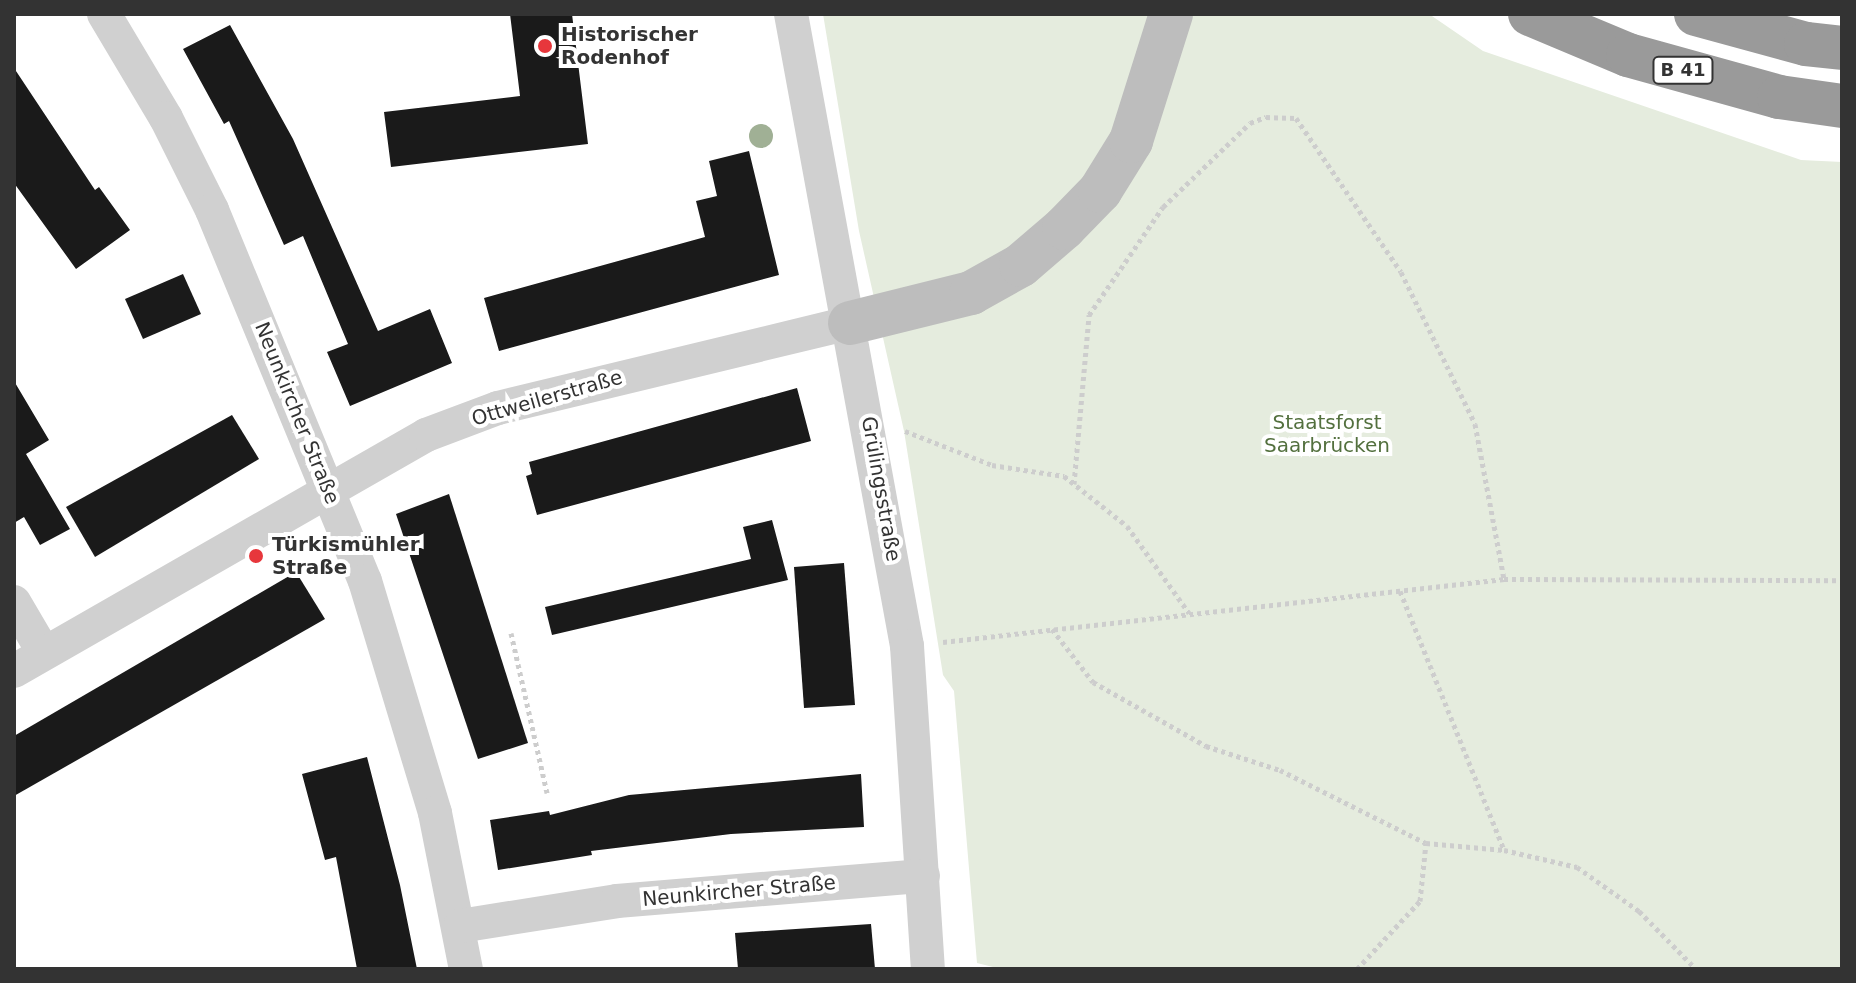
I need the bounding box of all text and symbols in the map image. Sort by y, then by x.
place label: Historischer Rodenhof [561,22,698,69]
marker: Historischer Rodenhof [536,37,554,55]
road number: B 41 [1651,56,1715,84]
street label: Neunkircher Straße [250,319,344,507]
street label: Ottweilerstraße [469,365,625,431]
park label: Staatsforst Saarbrücken [1264,410,1390,457]
street label: Grülingsstraße [856,415,906,563]
place label: Türkismühler Straße [272,532,420,579]
marker: Türkismühler Straße [247,547,265,565]
street label: Neunkircher Straße [641,871,837,911]

